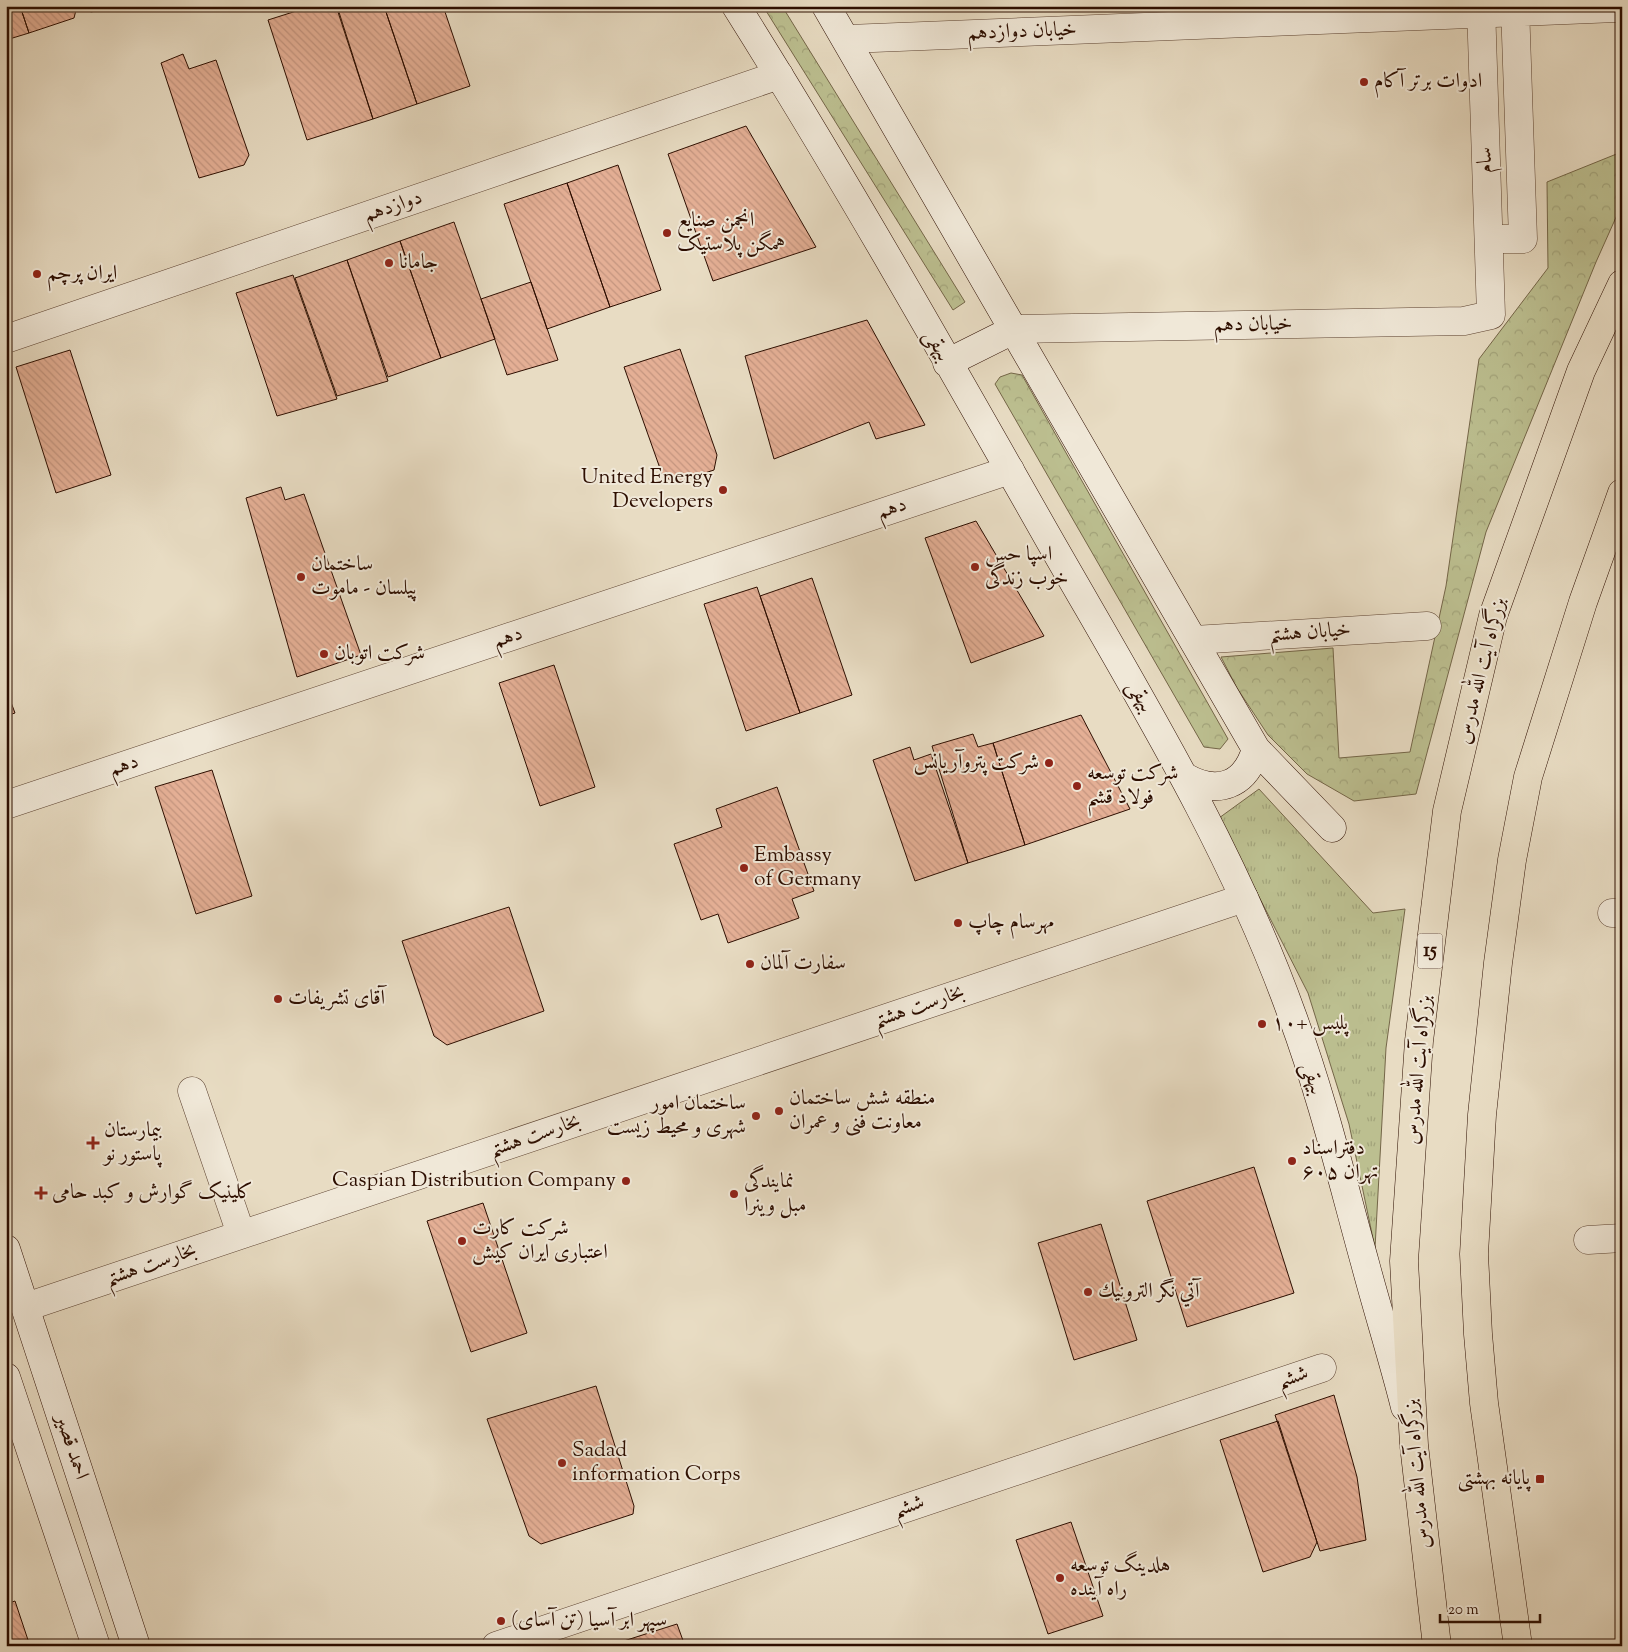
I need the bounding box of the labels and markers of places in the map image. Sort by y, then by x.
place label: ادوات برتر آکام [1374,67,1482,98]
marker: ادوات برتر آکام [1358,76,1370,88]
place label: انجمن صنایع همگن پلاستیک [677,206,785,260]
marker: انجمن صنایع همگن پلاستیک [661,227,673,239]
place label: جامانا [399,248,438,278]
marker: جامانا [383,257,395,269]
place label: ایران پرچم [47,259,117,292]
marker: ایران پرچم [31,268,43,280]
place label: United Energy Developers [581,463,714,517]
marker: United Energy Developers [717,484,729,496]
place label: اسپا حس خوب زندگی [985,540,1068,594]
place label: ساختمان پیلسان - ماموت [311,550,418,604]
marker: اسپا حس خوب زندگی [969,561,981,573]
marker: ساختمان پیلسان - ماموت [295,571,307,583]
place label: شرکت اتوبان [334,639,425,669]
marker: شرکت اتوبان [318,648,330,660]
place label: شرکت پتروآریانس [913,748,1039,778]
marker: شرکت پتروآریانس [1043,757,1055,769]
place label: شرکت توسعه فولاد قشم [1087,759,1178,817]
marker: شرکت توسعه فولاد قشم [1071,780,1083,792]
place label: Embassy of Germany [754,841,862,895]
marker: Embassy of Germany [738,862,750,874]
place label: مهرسام چاپ [968,908,1054,939]
marker: مهرسام چاپ [952,917,964,929]
place label: سفارت آلمان [760,949,846,979]
marker: سفارت آلمان [744,958,756,970]
place label: آقای تشریفات [288,984,388,1014]
marker: آقای تشریفات [272,993,284,1005]
place label: پلیس +۱٠ [1272,1009,1349,1039]
marker: پلیس +۱٠ [1256,1018,1268,1030]
place label: منطقه شش ساختمان معاونت فنی و عمران [789,1084,935,1138]
place label: ساختمان امور شهری و محیط زیست [607,1089,746,1143]
marker: منطقه شش ساختمان معاونت فنی و عمران [773,1105,785,1117]
marker: ساختمان امور شهری و محیط زیست [750,1110,762,1122]
place label: بیمارستان پاستور نو [102,1116,163,1170]
place label: دفتراسناد ۶۰۵ تهران [1302,1134,1378,1188]
marker: بیمارستان پاستور نو [86,1136,100,1150]
marker: دفتراسناد ۶۰۵ تهران [1286,1155,1298,1167]
place label: نمایندگی مبل وینرا [744,1164,806,1221]
place label: Caspian Distribution Company [332,1166,617,1196]
marker: Caspian Distribution Company [620,1175,632,1187]
place label: کلینیک گوارش و کبد حامی [52,1178,253,1208]
marker: کلینیک گوارش و کبد حامی [34,1186,48,1200]
marker: نمایندگی مبل وینرا [728,1188,740,1200]
place label: شرکت کارت اعتباری ایران کیش [472,1214,608,1268]
marker: شرکت کارت اعتباری ایران کیش [456,1235,468,1247]
place label: آتي نگر الترونيك [1098,1277,1202,1307]
marker: آتي نگر الترونيك [1082,1286,1094,1298]
place label: Sadad information Corps [572,1436,740,1490]
marker: Sadad information Corps [556,1457,568,1469]
place label: پایانه بهشتی [1458,1464,1531,1494]
marker: پایانه بهشتی [1534,1473,1546,1485]
place label: هلدینگ توسعه راه آینده [1070,1551,1170,1605]
marker: هلدینگ توسعه راه آینده [1054,1572,1066,1584]
place label: سپهر ابر آسیا (تن آسای) [511,1606,667,1636]
marker: سپهر ابر آسیا (تن آسای) [495,1615,507,1627]

